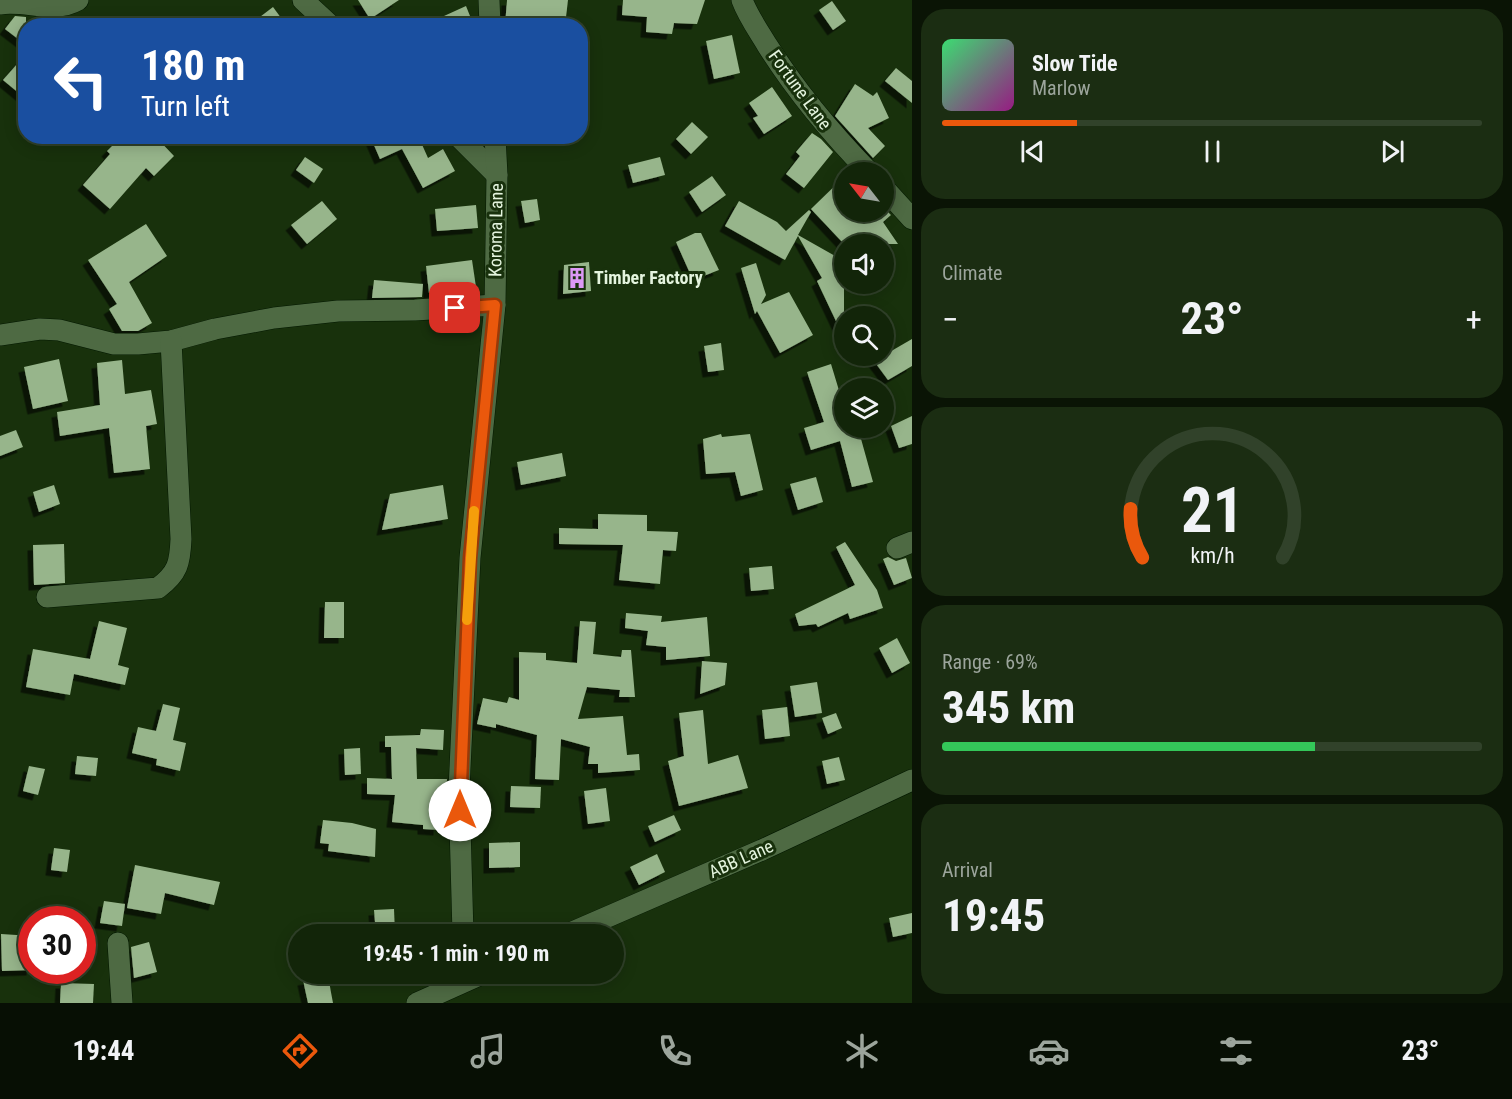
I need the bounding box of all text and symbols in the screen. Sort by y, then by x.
text: 180 m [141,41,246,90]
icon: left [42,42,120,120]
street label: Fortune Lane [765,46,836,134]
text: Slow Tide [1032,51,1118,76]
text: Marlow [1032,76,1090,100]
text: Turn left [141,91,230,123]
icon: previous [1016,135,1049,168]
icon: pause [1196,135,1229,168]
icon: next [1376,135,1409,168]
north arrow [834,162,894,222]
map controls [834,162,894,438]
street label: Koroma Lane [484,183,507,277]
button: sound [834,234,894,294]
text: Climate [942,261,1002,285]
building icon: Timber Factory [565,266,589,290]
place label: Timber Factory [594,267,703,288]
pin [429,282,480,333]
icon: arrive [438,291,471,324]
text: 23° [1181,292,1244,345]
text: − [942,300,959,339]
text: + [1466,300,1482,339]
button: search [834,306,894,366]
button: layers [834,378,894,438]
text: 21 [1180,475,1244,548]
text: km/h [1190,544,1234,569]
text: Range · 69% [942,650,1038,674]
text: 345 km [942,681,1075,734]
position arrow [428,778,492,842]
street label: ABB Lane [705,835,776,882]
text: Arrival [942,858,993,882]
text: 19:45 [942,889,1045,942]
speed limit sign: 30 [18,906,96,984]
text: 19:45 · 1 min · 190 m [363,941,549,966]
icon: directions [279,1030,321,1072]
icon: music [467,1030,509,1072]
icon: phone [654,1030,696,1072]
icon: climate [841,1030,883,1072]
icon: car [1028,1030,1070,1072]
icon: filters [1215,1030,1257,1072]
text: 19:44 [73,1035,134,1067]
text: 23° [1402,1035,1439,1067]

